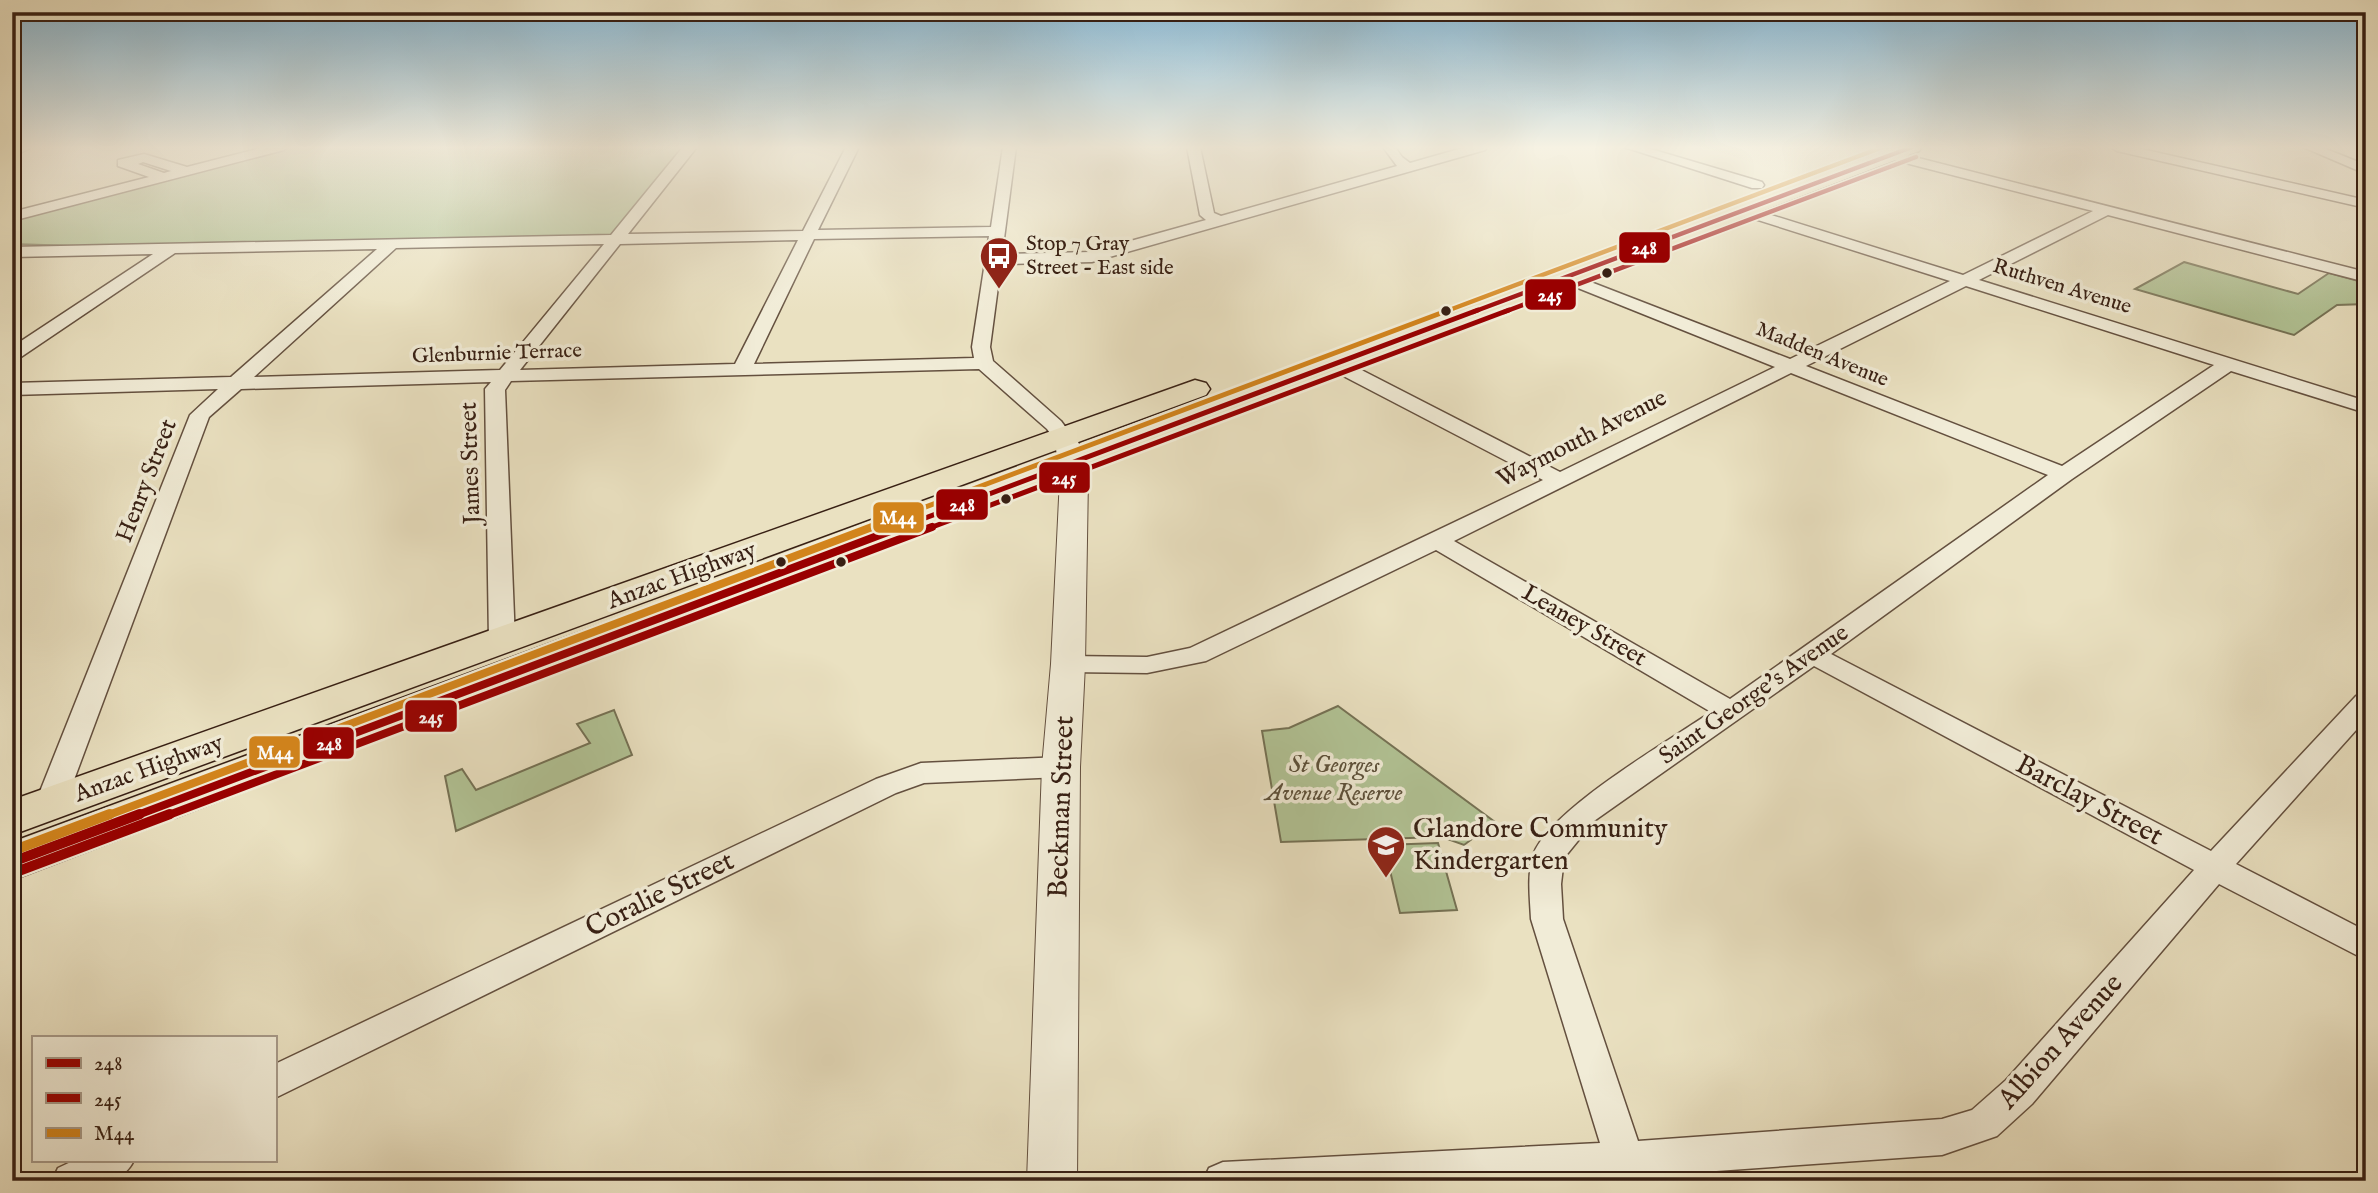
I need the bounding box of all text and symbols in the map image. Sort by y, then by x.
place label: Stop 7 Gray Street - East side [1026,231,1174,282]
line badge: 248 [1618,231,1671,264]
bus stop icon: Stop 7 Gray Street - East side [978,235,1020,290]
text: 248 [1631,237,1657,261]
street label: Ruthven Avenue [1989,253,2135,321]
unlabelled marker [1600,266,1614,280]
line badge: 245 [1524,278,1577,311]
text: 245 [1537,284,1563,308]
unlabelled marker [1439,304,1453,318]
street label: Madden Avenue [1752,316,1893,394]
street label: Glenburnie Terrace [412,338,583,370]
street label: Waymouth Avenue [1492,383,1672,495]
street label: James Street [453,401,489,528]
street label: Henry Street [109,415,185,547]
line badge: 245 [1038,461,1091,494]
text: 245 [1051,467,1077,491]
line badge: 248 [935,488,989,521]
unlabelled marker [999,492,1013,506]
text: 248 [949,494,975,518]
line badge: M44 [872,501,925,534]
text: M44 [880,507,917,531]
street label: Anzac Highway [602,535,761,618]
unlabelled marker [774,555,788,569]
unlabelled marker [834,555,848,569]
street label: Leaney Street [1516,578,1652,674]
street label: Saint George's Avenue [1653,618,1855,772]
line badge: 245 [404,699,458,733]
text: 245 [418,706,444,730]
street label: Beckman Street [1041,715,1083,899]
line badge: 248 [302,726,355,760]
street label: Anzac Highway [69,728,228,811]
text: 248 [316,733,342,757]
line badge: M44 [248,735,301,769]
text: M44 [257,742,294,766]
street label: Barclay Street [2009,748,2169,855]
park label: St Georges Avenue Reserve [1263,750,1402,809]
place label: Glandore Community Kindergarten [1413,812,1668,879]
school or university icon: Glandore Community Kindergarten [1365,824,1407,879]
street label: Coralie Street [580,844,740,946]
street label: Albion Avenue [1990,967,2131,1118]
legend [32,1036,276,1162]
text: 248 [94,1051,122,1078]
text: 245 [94,1087,122,1114]
text: M44 [94,1121,135,1148]

